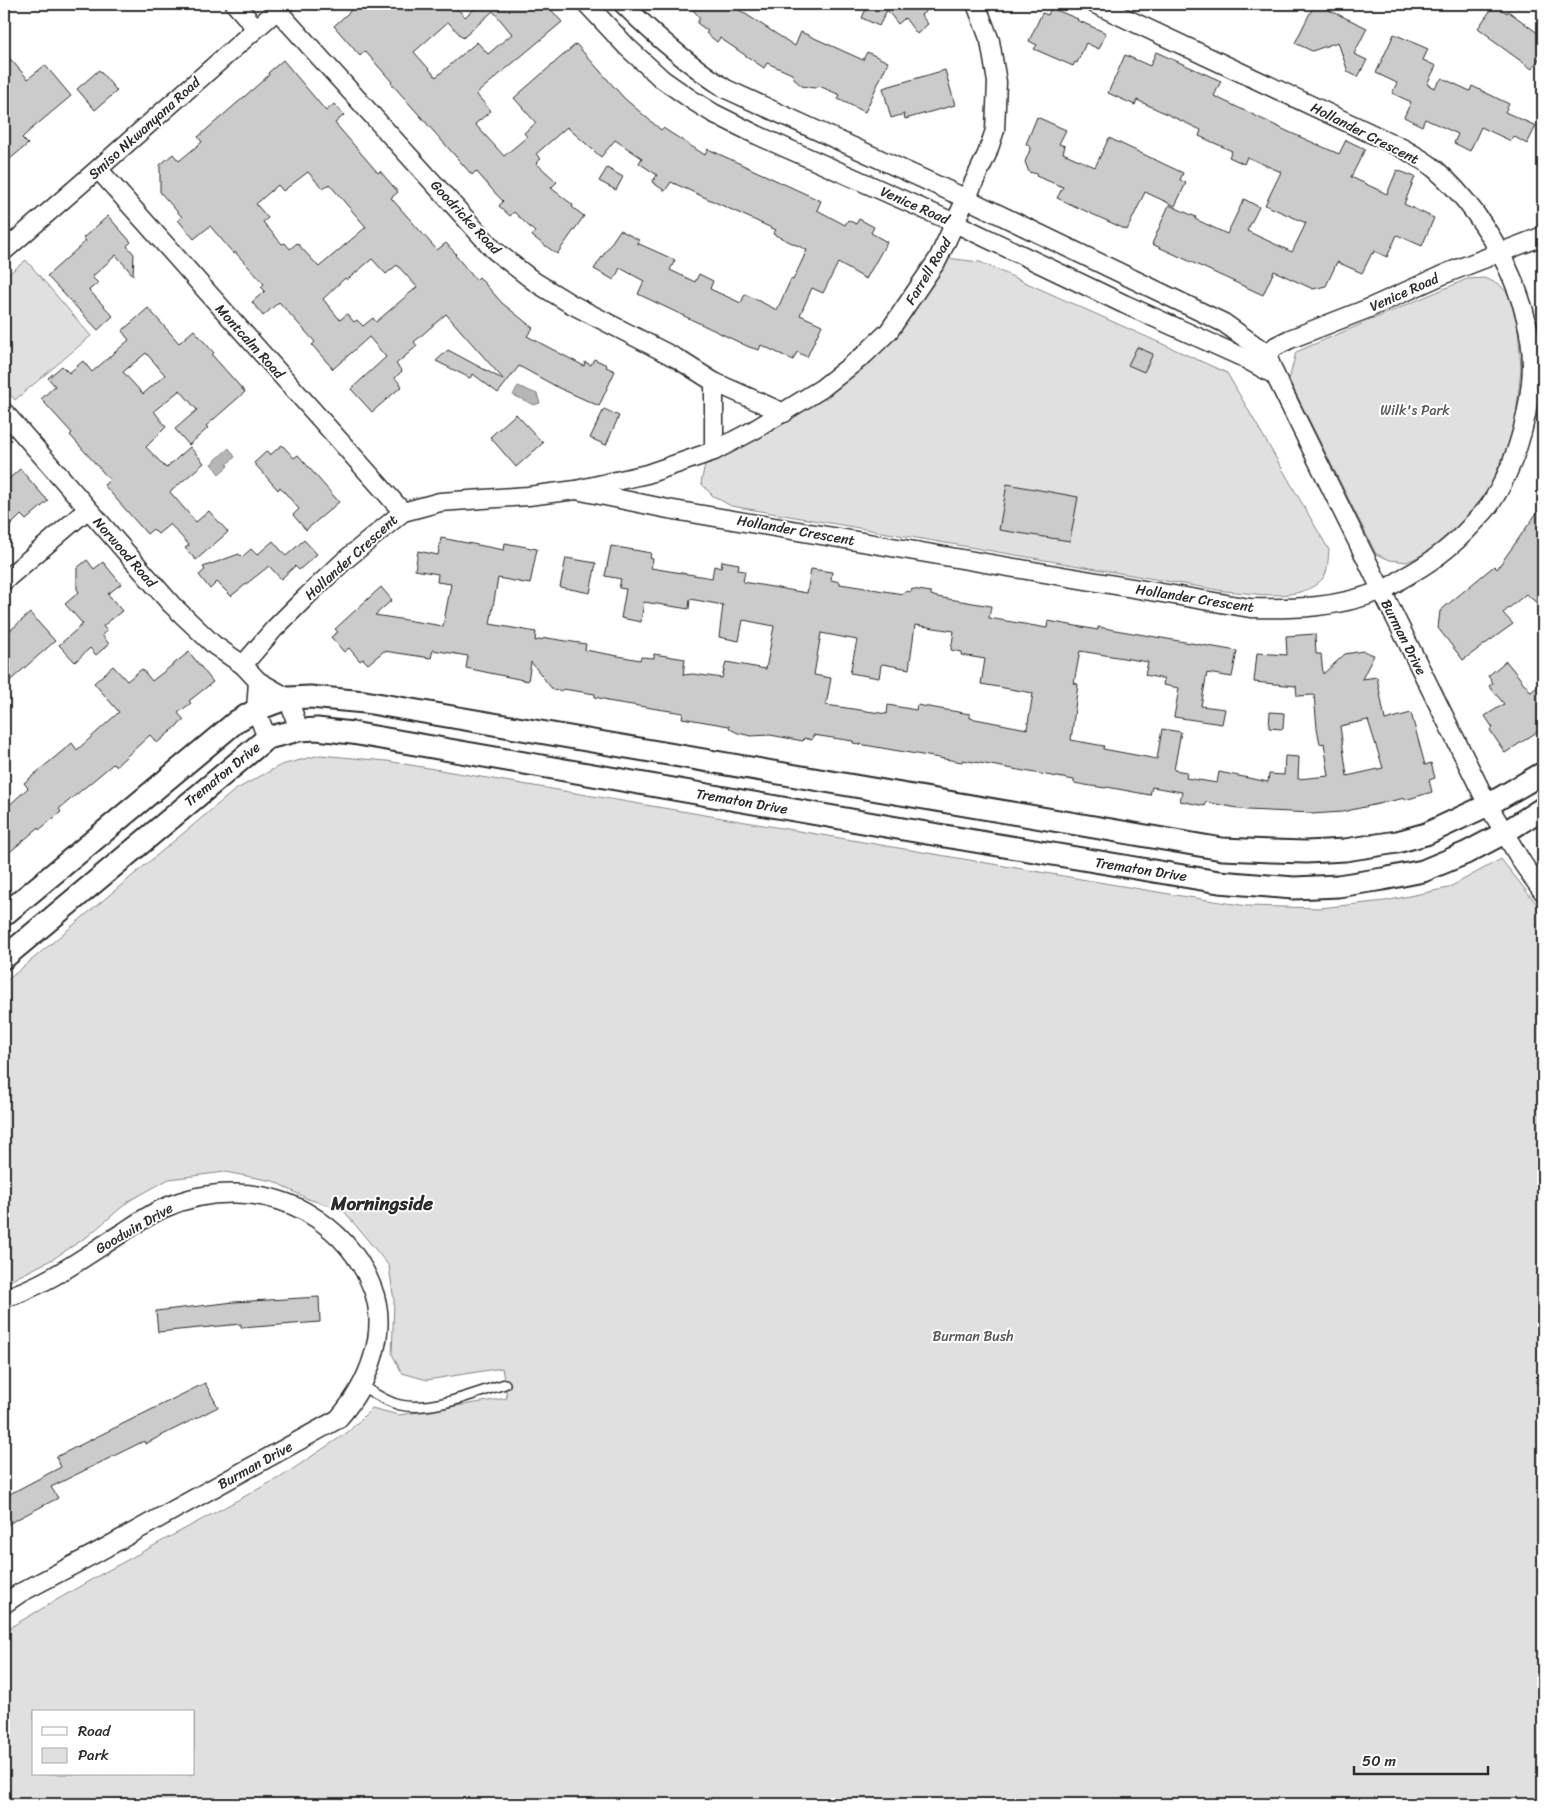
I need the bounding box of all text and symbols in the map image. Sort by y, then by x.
street label: Smiso Nkwanyana Road [82,70,208,186]
street label: Hollander Crescent [1306,95,1424,172]
street label: Goodricke Road [424,174,508,262]
street label: Venice Road [876,179,955,232]
street label: Farrell Road [898,231,959,310]
street label: Venice Road [1366,265,1444,319]
street label: Montcalm Road [209,298,292,386]
park label: Wilk's Park [1380,398,1450,423]
street label: Hollander Crescent [299,508,404,607]
street label: Hollander Crescent [735,508,857,553]
street label: Norwood Road [87,511,164,595]
street label: Hollander Crescent [1134,577,1256,620]
street label: Burman Drive [1374,595,1433,680]
street label: Trematon Drive [178,736,266,813]
street label: Trematon Drive [694,781,790,822]
street label: Trematon Drive [1093,850,1189,889]
district label: Morningside [330,1187,433,1220]
street label: Goodwin Drive [90,1196,178,1261]
park label: Burman Bush [932,1324,1014,1349]
street label: Burman Drive [213,1434,298,1496]
legend [32,1710,195,1776]
text: Road [78,1718,111,1744]
text: Park [78,1742,109,1768]
scale bar [1354,1743,1488,1775]
text: 50 m [1362,1748,1397,1774]

